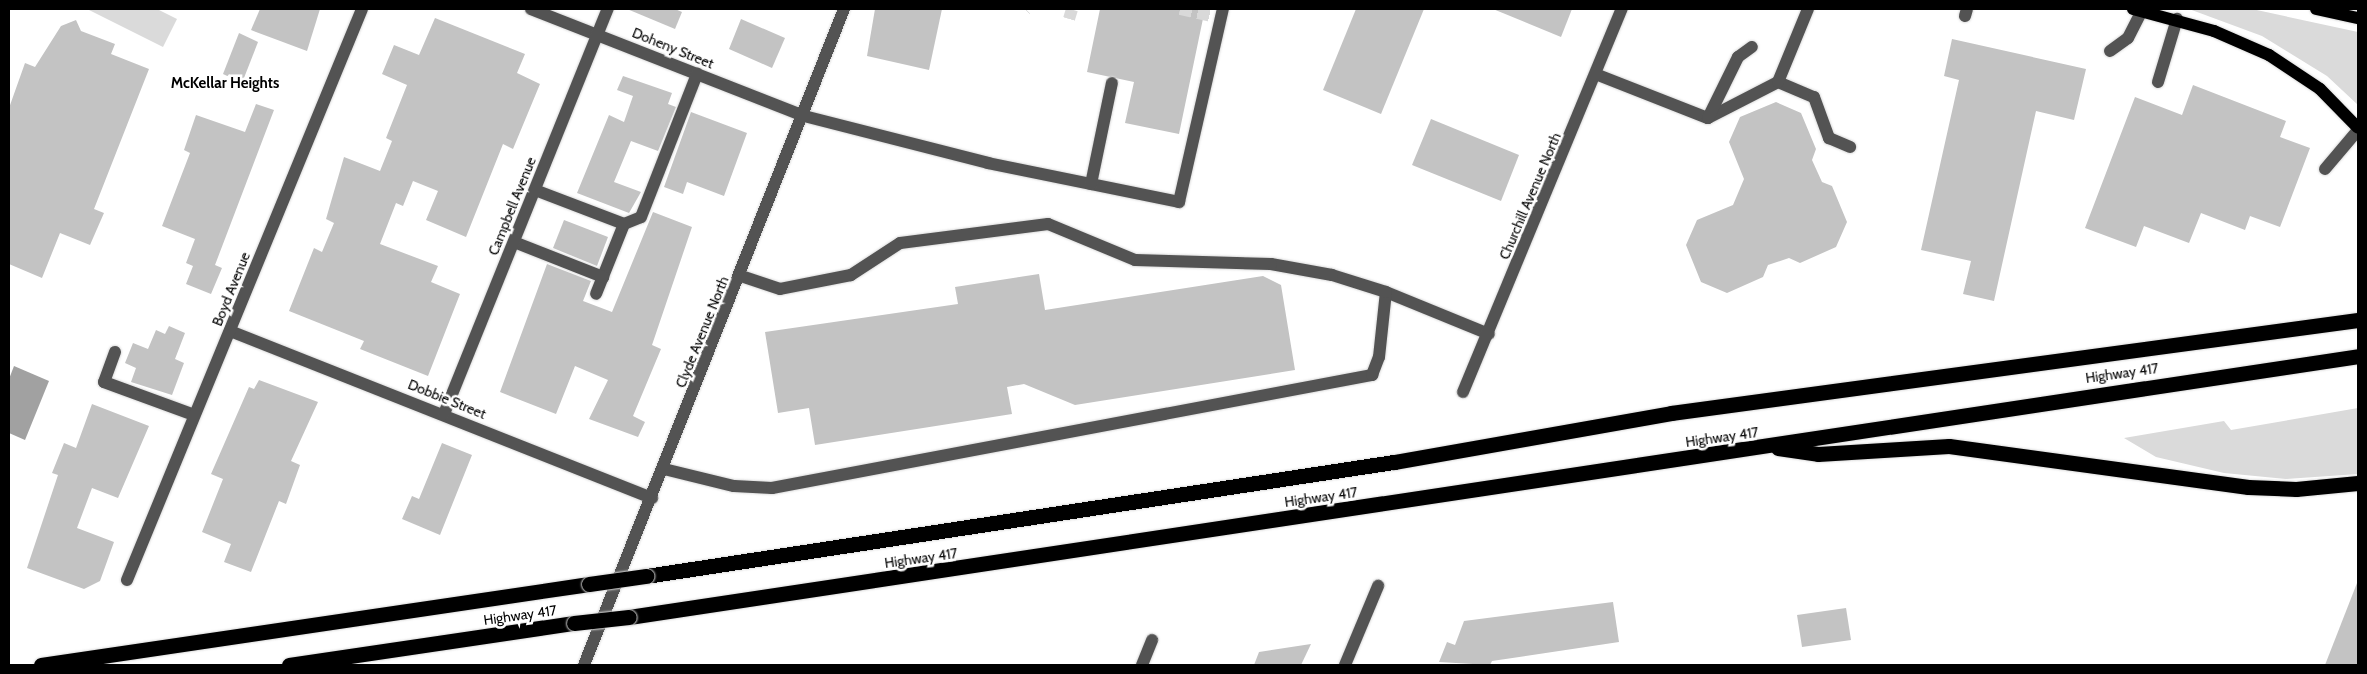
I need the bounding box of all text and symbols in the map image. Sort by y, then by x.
street label: Doheny Street [630,24,716,72]
district label: McKellar Heights [171,75,279,93]
street label: Churchill Avenue North [1496,130,1564,262]
street label: Campbell Avenue [485,154,539,258]
street label: Boyd Avenue [209,250,253,328]
street label: Clyde Avenue North [672,274,732,390]
street label: Highway 417 [2084,360,2160,386]
street label: Dobbie Street [406,376,488,422]
street label: Highway 417 [1684,424,1760,450]
street label: Highway 417 [1283,484,1359,510]
street label: Highway 417 [883,545,959,571]
street label: Highway 417 [482,602,558,628]

